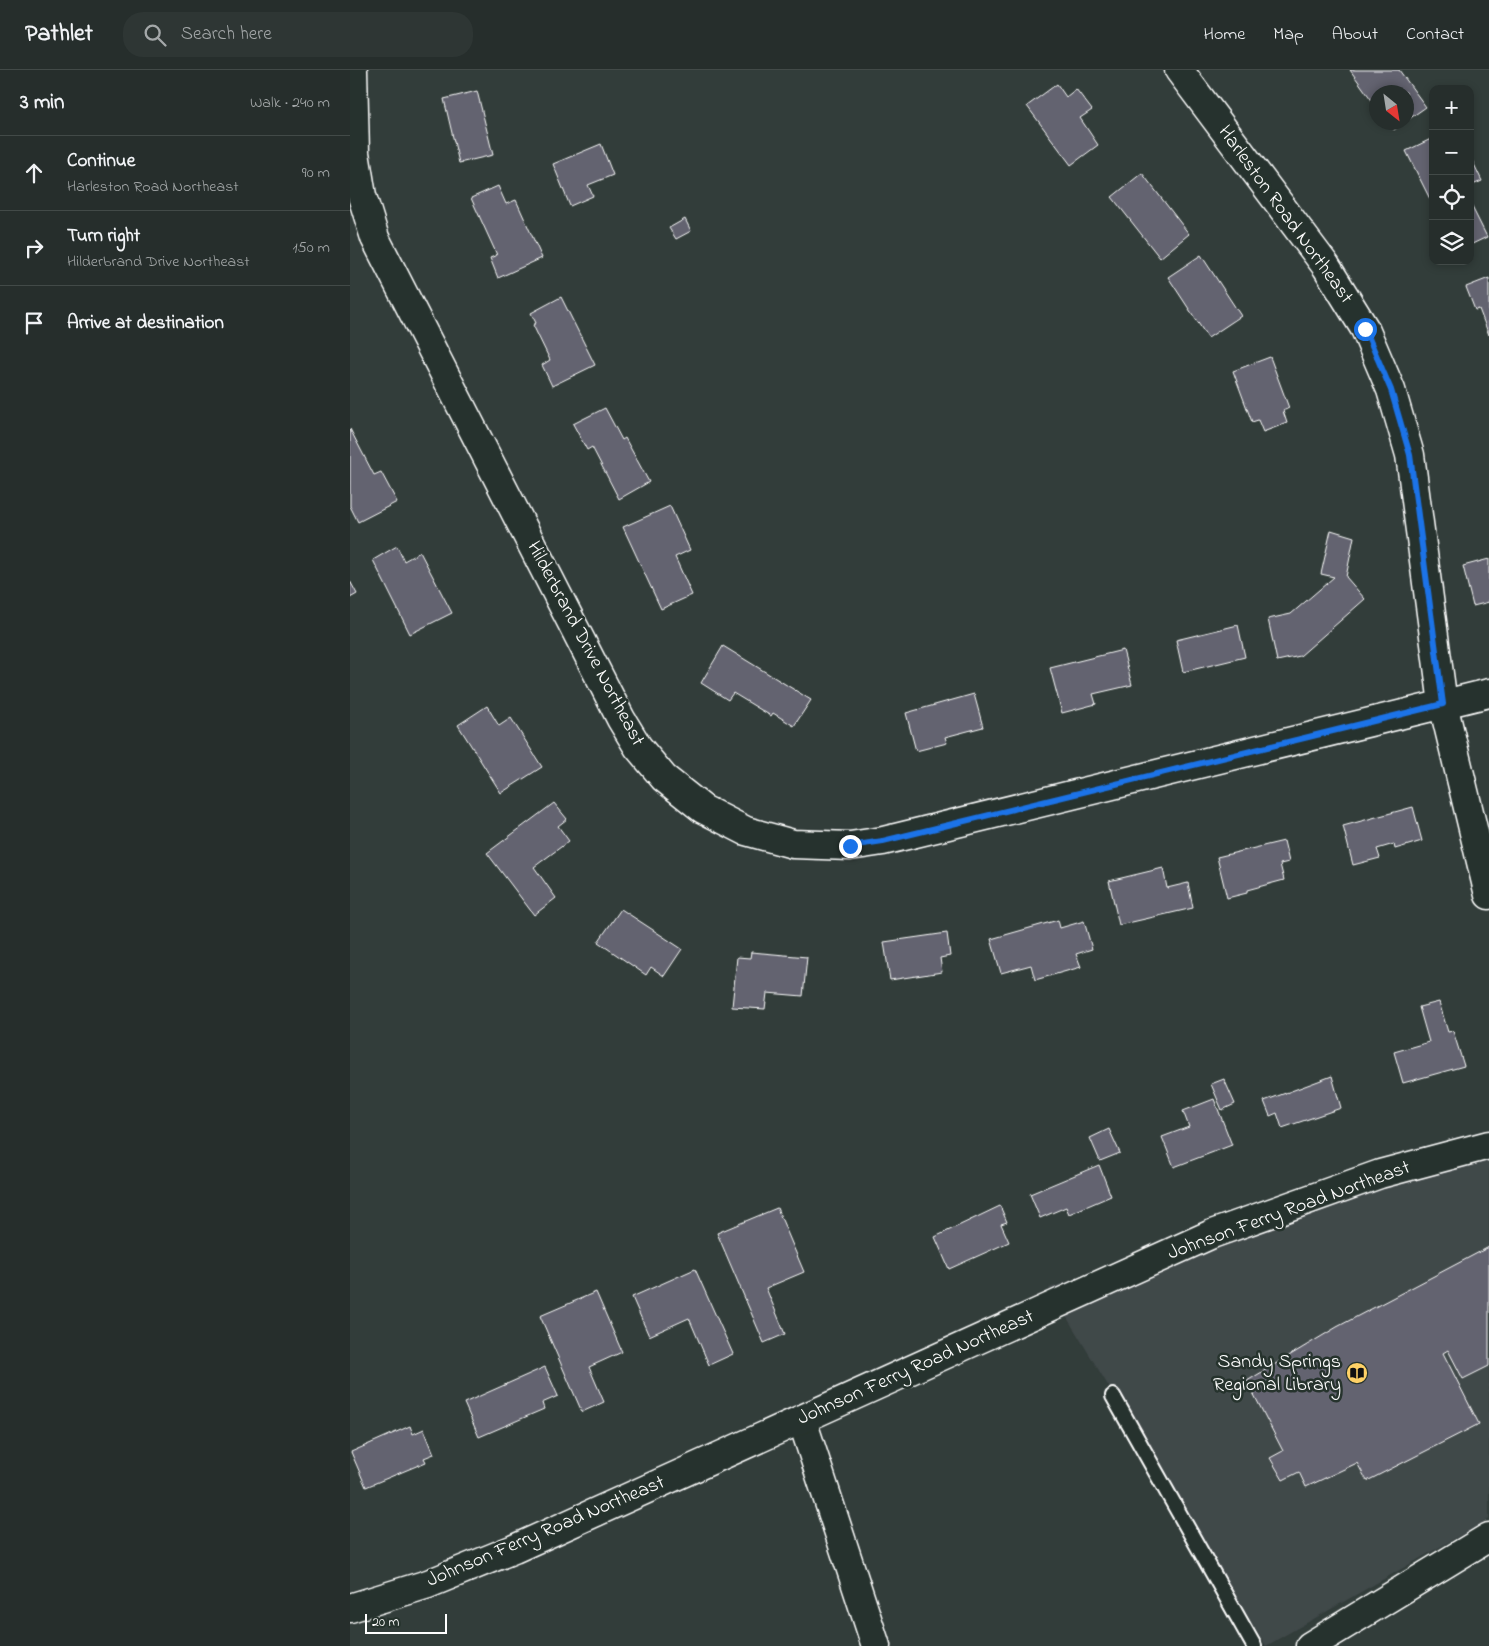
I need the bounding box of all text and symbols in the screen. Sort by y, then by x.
search box [123,12,473,57]
text: Pathlet [25,17,93,52]
icon: search [141,21,169,49]
text: Search here [181,21,272,48]
text: Home [1204,22,1245,48]
text: Map [1273,22,1304,48]
text: About [1332,22,1378,48]
text: Contact [1406,22,1464,48]
north arrow [1369,85,1414,130]
map controls [1429,85,1474,265]
button: + [1429,85,1474,130]
text: 3 min [20,88,64,118]
text: Walk · 240 m [250,91,330,115]
street label: Harleston Road Northeast [1210,120,1360,311]
button: − [1429,130,1474,175]
text: Continue [67,148,135,175]
icon: ahead [20,159,48,187]
text: 90 m [302,161,330,185]
text: Harleston Road Northeast [67,175,239,199]
button: locate [1429,175,1474,220]
button: layers [1429,220,1474,265]
text: Turn right [67,223,140,250]
icon: right [20,234,48,262]
text: 150 m [292,236,330,260]
text: Hilderbrand Drive Northeast [67,250,250,274]
icon: arrive [20,309,48,337]
text: Arrive at destination [67,310,224,337]
route start [1354,318,1377,341]
street label: Hilderbrand Drive Northeast [519,536,652,752]
route end [839,835,862,858]
street label: Johnson Ferry Road Northeast [1164,1153,1415,1268]
street label: Johnson Ferry Road Northeast [793,1303,1039,1433]
place label: Sandy Springs Regional Library [1213,1348,1341,1401]
library icon: Sandy Springs Regional Library [1345,1361,1369,1385]
street label: Johnson Ferry Road Northeast [422,1468,670,1595]
scale bar [365,1611,448,1634]
text: 20 m [372,1612,399,1633]

